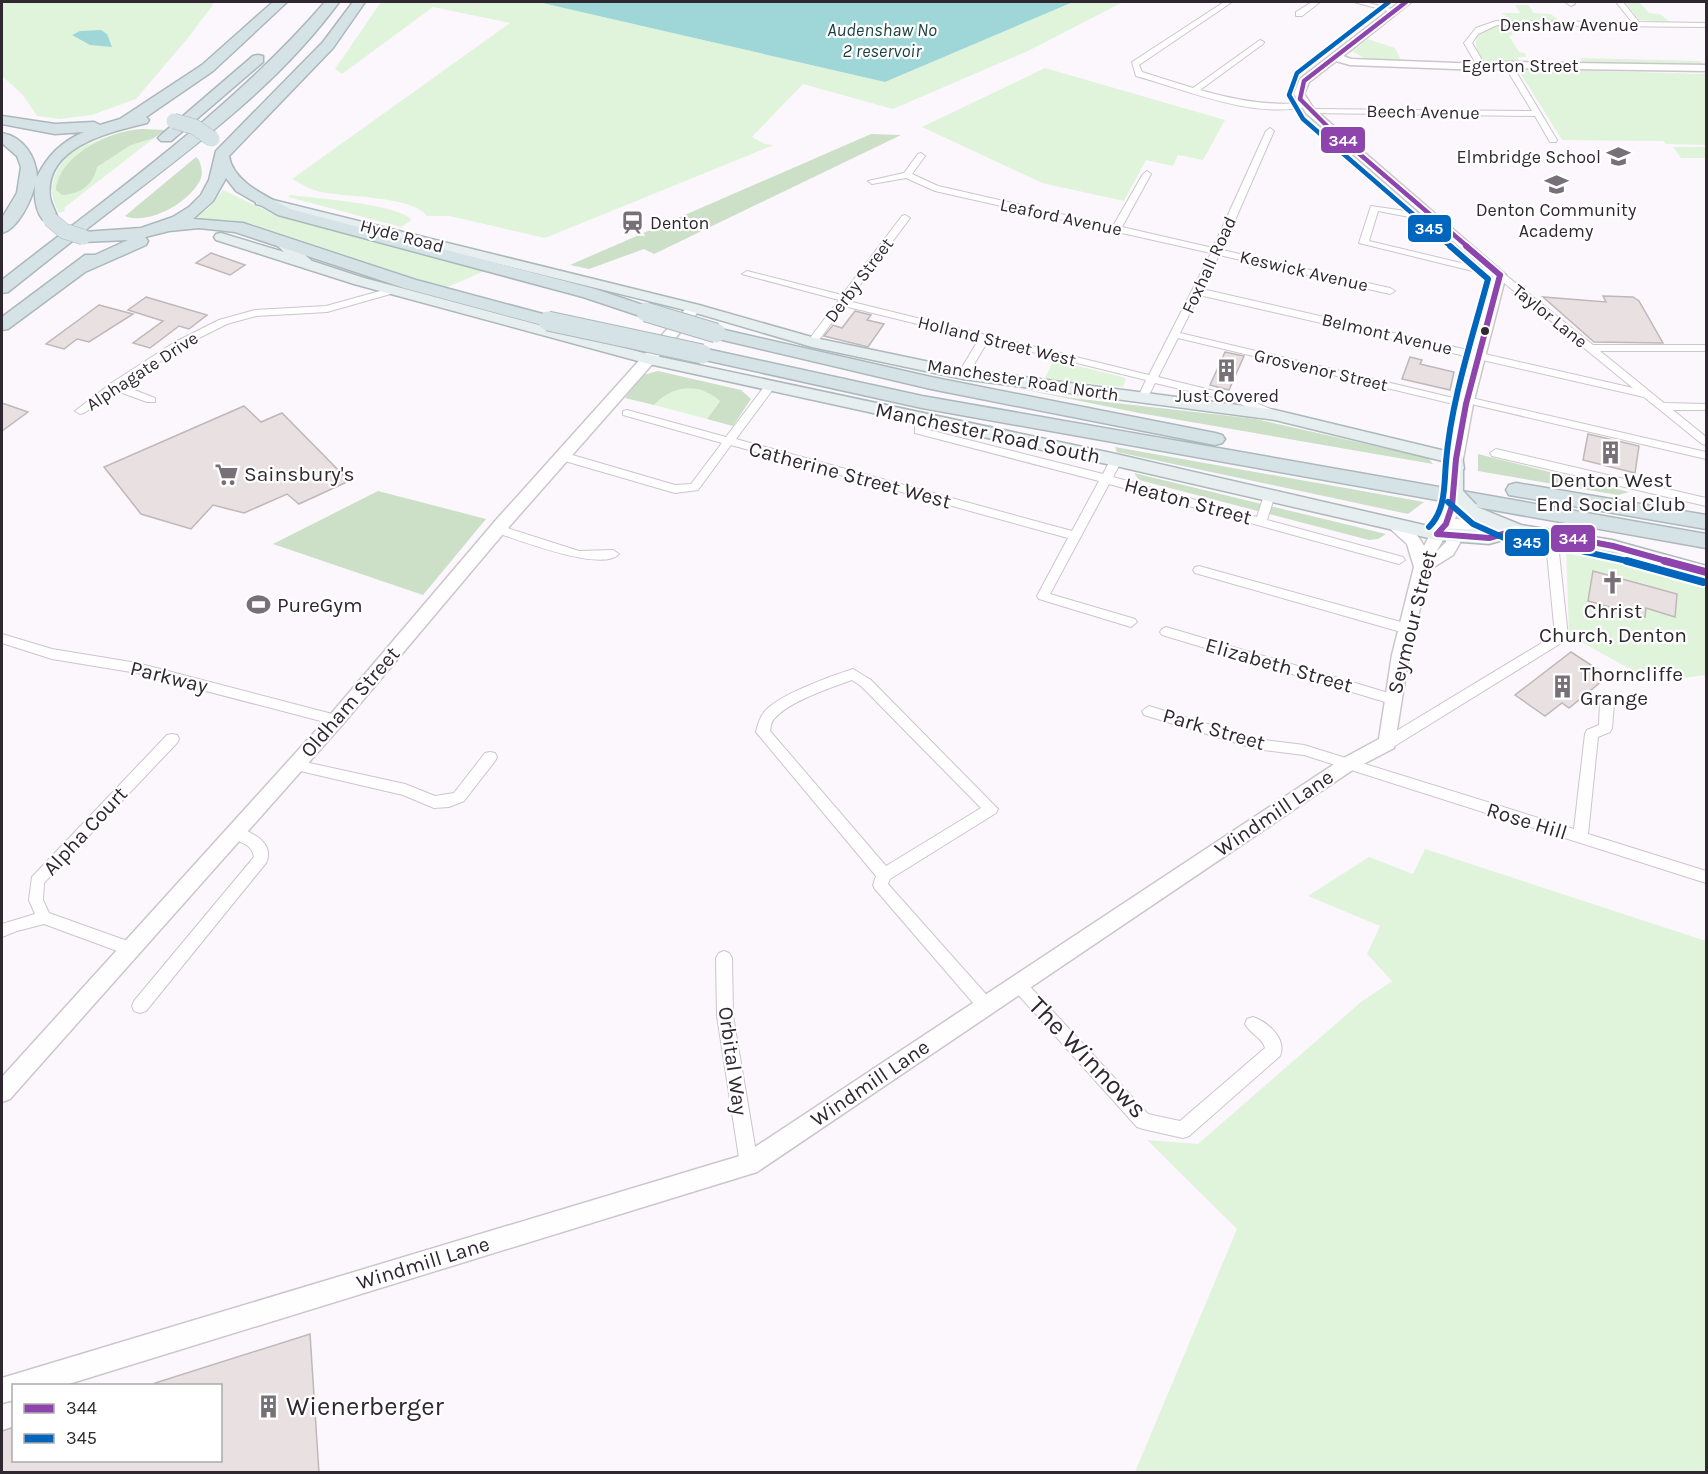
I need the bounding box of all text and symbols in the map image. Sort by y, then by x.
street label: Denshaw Avenue [1500,14,1638,36]
water label: Audenshaw No 2 reservoir [827,19,937,62]
street label: Egerton Street [1461,55,1579,77]
street label: Beech Avenue [1366,100,1480,124]
line badge: 344 [1320,126,1366,154]
text: 344 [1329,131,1358,150]
school or university icon: Elmbridge School [1606,144,1632,170]
place label: Elmbridge School [1456,146,1601,168]
school or university icon: Denton Community Academy [1543,171,1569,197]
street label: Leaford Avenue [998,193,1124,241]
place label: Denton Community Academy [1476,199,1637,242]
station icon: Denton [619,210,645,236]
place label: Denton [650,212,709,234]
street label: Foxhall Road [1177,213,1241,317]
street label: Hyde Road [358,214,446,258]
line badge: 345 [1407,214,1452,243]
text: 345 [1415,219,1443,238]
street label: Derby Street [820,233,898,327]
street label: Keswick Avenue [1238,246,1370,296]
street label: Taylor Lane [1508,279,1592,353]
street label: Belmont Avenue [1320,308,1454,360]
street label: Holland Street West [916,311,1079,371]
unlabelled marker [1479,325,1491,337]
street label: Alphagate Drive [82,327,202,415]
street label: Grosvenor Street [1252,344,1390,396]
street label: Manchester Road North [926,354,1120,406]
building icon: Just Covered [1214,357,1240,383]
place label: Just Covered [1175,385,1279,407]
street label: Manchester Road South [873,397,1103,469]
street label: Catherine Street West [746,436,954,514]
building icon: Denton West End Social Club [1598,439,1624,465]
supermarket icon: Sainsbury's [213,461,239,487]
place label: Sainsbury's [244,462,355,486]
place label: Denton West End Social Club [1536,468,1686,516]
street label: Heaton Street [1122,472,1255,530]
line badge: 344 [1550,524,1596,553]
line badge: 345 [1504,528,1550,557]
text: 344 [1559,529,1588,548]
text: 345 [1513,533,1541,552]
street label: Seymour Street [1383,548,1441,696]
church icon: Christ Church, Denton [1600,570,1626,596]
sports icon: PureGym [246,592,272,618]
place label: PureGym [277,593,363,617]
place label: Christ Church, Denton [1539,599,1687,647]
street label: Elizabeth Street [1203,633,1355,697]
street label: Oldham Street [296,642,405,762]
street label: Parkway [128,656,211,698]
place label: Thorncliffe Grange [1580,662,1683,710]
building icon: Thorncliffe Grange [1549,673,1575,699]
street label: Park Street [1160,703,1268,755]
street label: Windmill Lane [1210,765,1338,861]
street label: Alpha Court [38,782,132,880]
street label: Rose Hill [1484,797,1570,845]
street label: The Winnows [1022,990,1153,1125]
street label: Orbital Way [713,1005,753,1117]
street label: Windmill Lane [806,1035,934,1131]
street label: Windmill Lane [354,1231,492,1295]
legend [12,1384,222,1462]
place label: Wienerberger [286,1391,445,1422]
building icon: Wienerberger [255,1393,281,1419]
text: 344 [66,1397,97,1419]
text: 345 [66,1427,97,1449]

